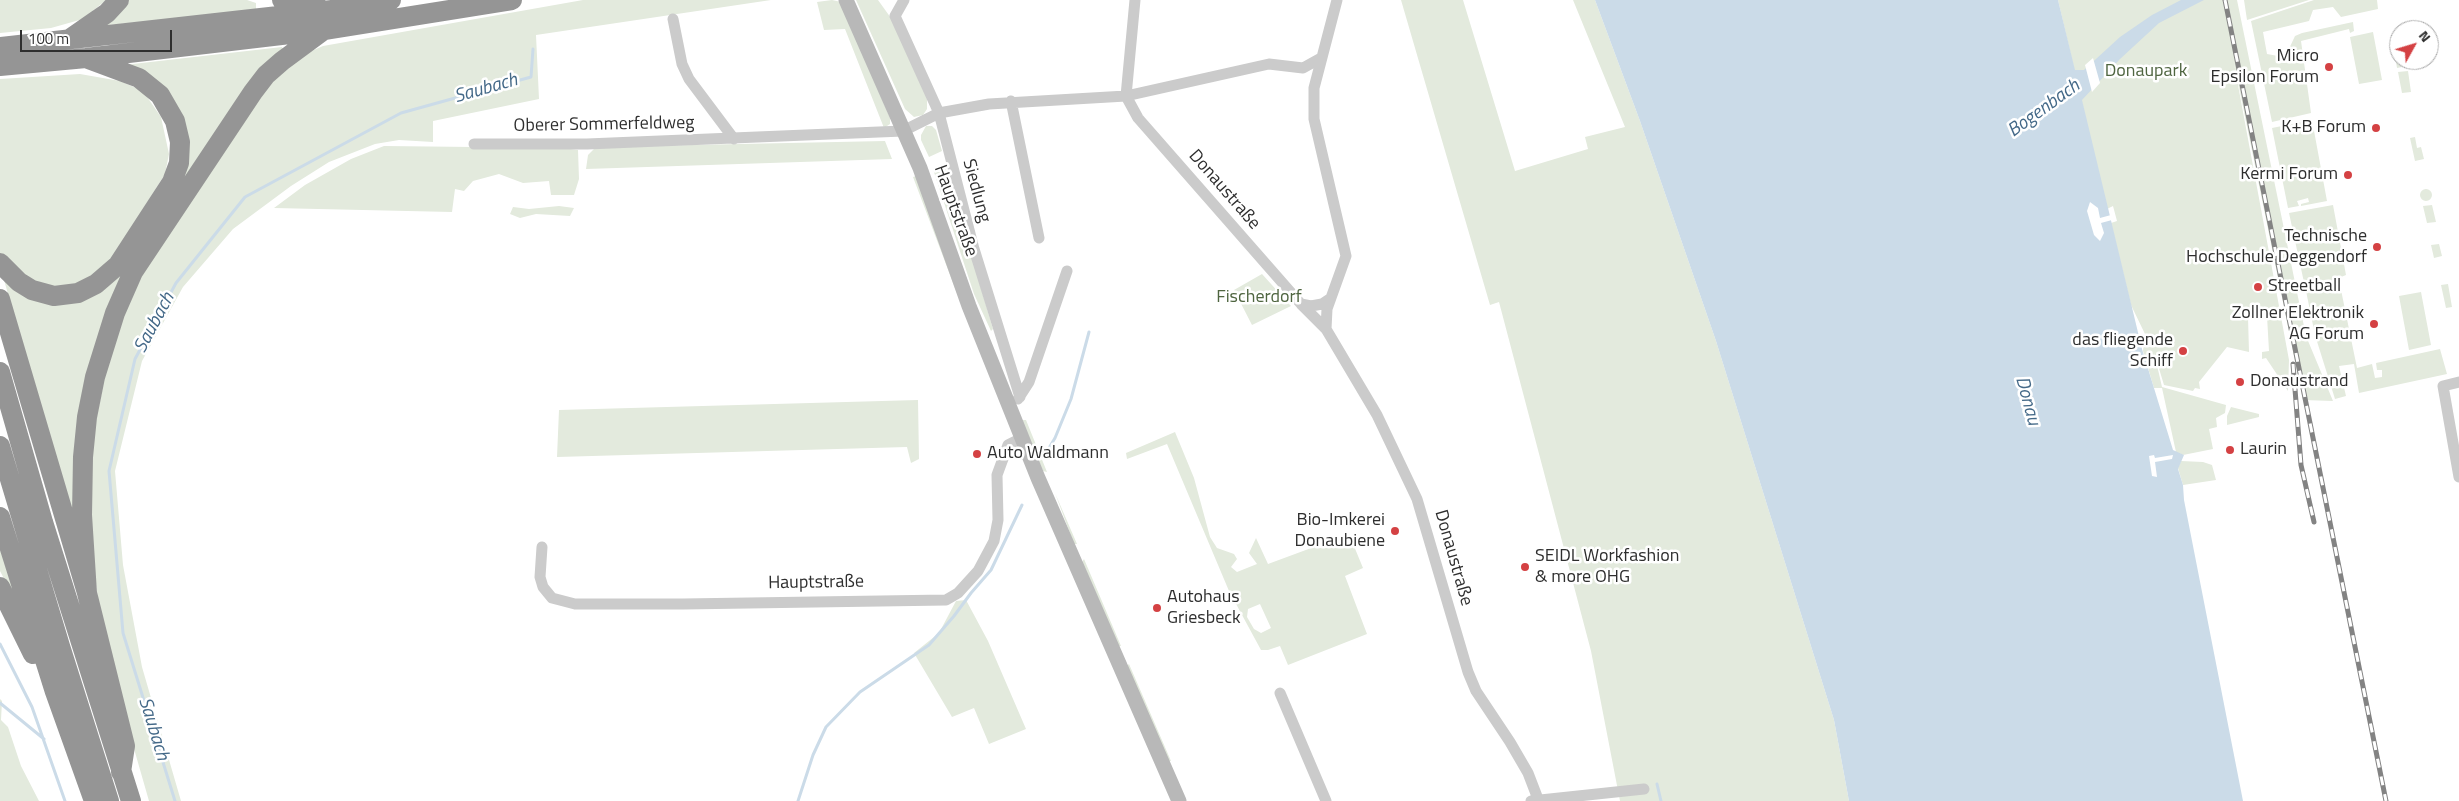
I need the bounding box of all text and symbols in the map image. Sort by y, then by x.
scale bar [22,20,175,52]
north arrow [2389,20,2439,70]
text: N [2414,25,2436,46]
text: 100 m [28,27,69,50]
place label: Micro Epsilon Forum [2210,46,2319,88]
park label: Donaupark [2105,61,2187,83]
marker: Micro Epsilon Forum [2323,61,2335,73]
water label: Saubach [452,69,520,109]
water label: Bogenbach [2003,75,2085,143]
street label: Oberer Sommerfeldweg [513,113,695,137]
place label: K+B Forum [2281,117,2366,139]
marker: K+B Forum [2370,122,2382,134]
street label: Donaustraße [1183,146,1265,234]
street label: Siedlung [957,157,995,225]
street label: Hauptstraße [928,162,982,260]
place label: Kermi Forum [2240,164,2338,186]
marker: Kermi Forum [2342,169,2354,181]
place label: Technische Hochschule Deggendorf [2186,226,2367,268]
marker: Technische Hochschule Deggendorf [2371,241,2383,253]
place label: Streetball [2268,276,2341,298]
marker: Streetball [2252,281,2264,293]
park label: Fischerdorf [1216,287,1302,309]
water label: Saubach [130,289,180,357]
place label: Zollner Elektronik AG Forum [2232,303,2364,346]
marker: Zollner Elektronik AG Forum [2368,318,2380,330]
place label: das fliegende Schiff [2072,330,2173,372]
marker: das fliegende Schiff [2177,345,2189,357]
place label: Donaustrand [2250,371,2348,393]
water label: Donau [2010,374,2044,428]
marker: Donaustrand [2234,376,2246,388]
place label: Laurin [2240,439,2287,461]
place label: Auto Waldmann [987,443,1109,465]
marker: Laurin [2224,444,2236,456]
marker: Auto Waldmann [971,448,983,460]
street label: Donaustraße [1429,508,1477,608]
place label: Bio-Imkerei Donaubiene [1294,510,1385,552]
marker: Bio-Imkerei Donaubiene [1389,525,1401,537]
place label: SEIDL Workfashion & more OHG [1535,546,1679,588]
marker: SEIDL Workfashion & more OHG [1519,561,1531,573]
street label: Hauptstraße [768,571,864,595]
place label: Autohaus Griesbeck [1167,587,1241,630]
marker: Autohaus Griesbeck [1151,602,1163,614]
water label: Saubach [133,695,173,763]

